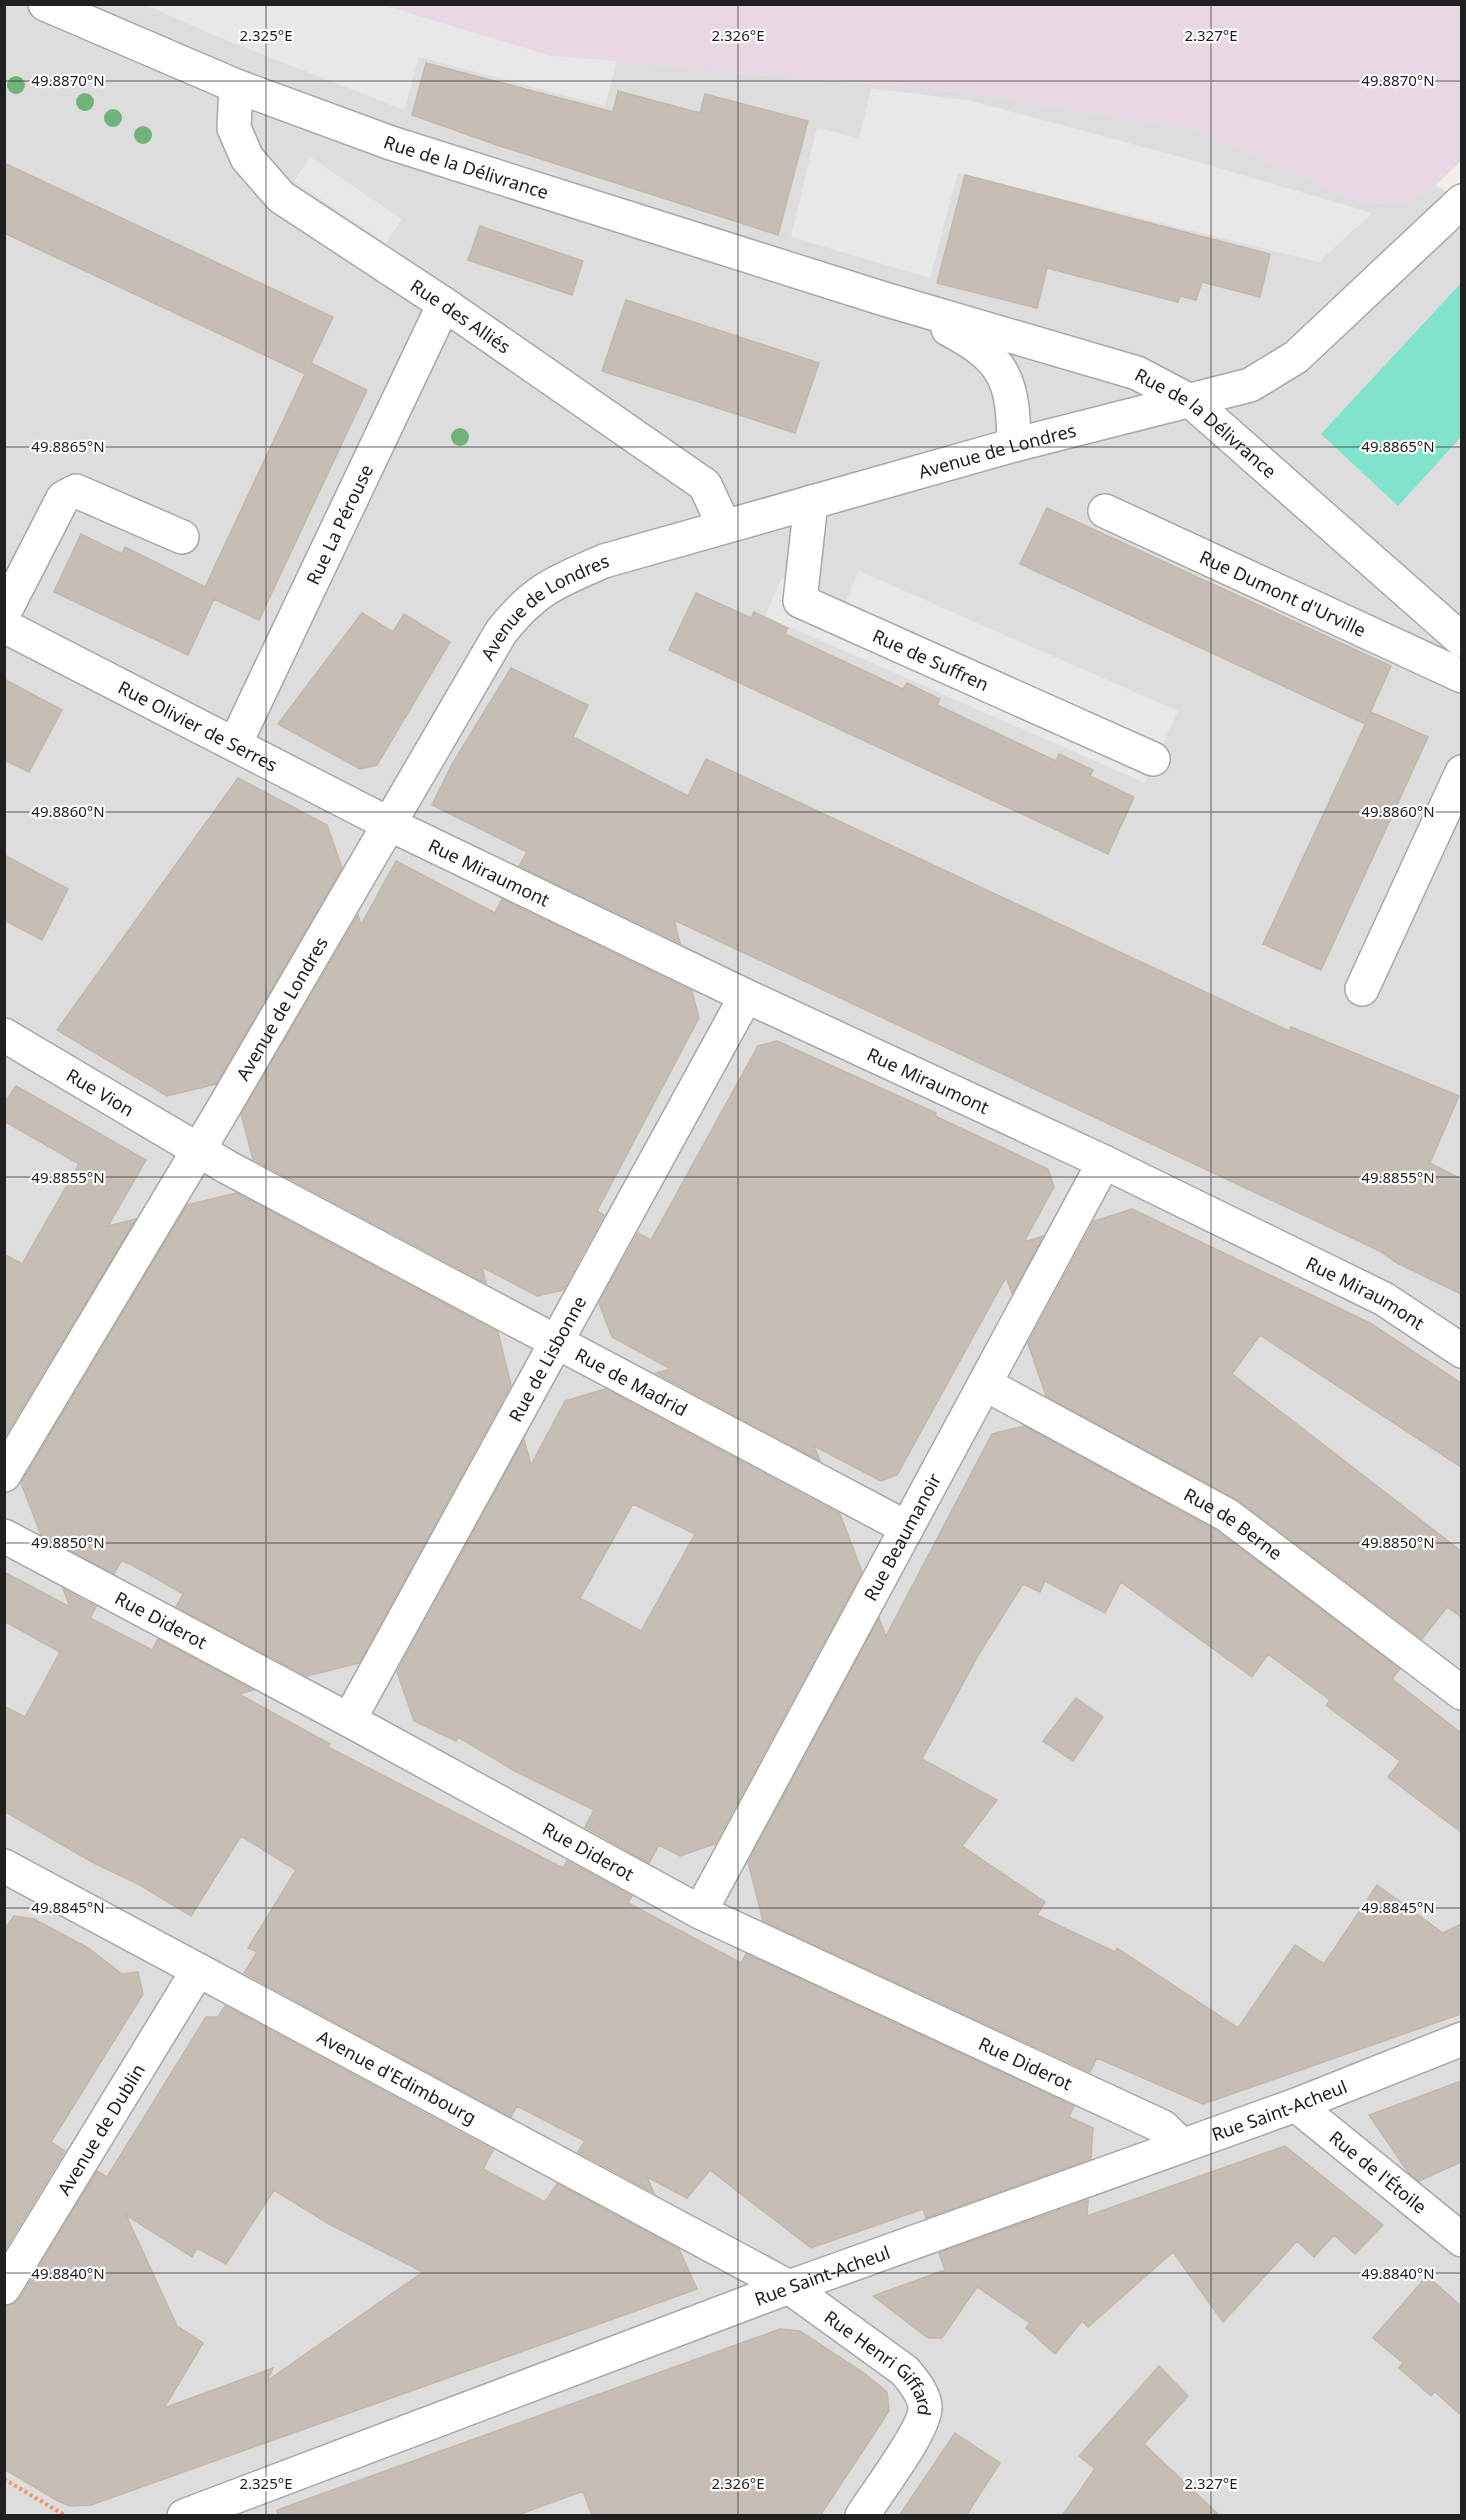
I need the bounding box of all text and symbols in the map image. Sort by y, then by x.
text: 2.325°E [239,25,293,45]
text: 2.326°E [711,25,765,45]
text: 2.327°E [1184,25,1238,45]
text: 49.8870°N [31,70,105,90]
text: 49.8870°N [1361,70,1435,90]
street label: Rue de la Délivrance [381,129,552,204]
street label: Rue des Alliés [406,273,515,359]
street label: Rue de la Délivrance [1131,362,1282,483]
street label: Avenue de Londres [916,418,1078,483]
text: 49.8865°N [31,436,105,456]
text: 49.8865°N [1361,436,1435,456]
street label: Rue La Pérouse [300,460,378,589]
street label: Rue Dumont d'Urville [1196,544,1370,642]
street label: Avenue de Londres [475,548,612,665]
street label: Rue de Suffren [869,623,993,696]
street label: Rue Olivier de Serres [114,675,282,777]
text: 49.8860°N [31,801,105,821]
text: 49.8860°N [1361,801,1435,821]
street label: Rue Miraumont [424,833,554,912]
street label: Avenue de Londres [230,932,333,1084]
street label: Rue Miraumont [863,1042,993,1119]
street label: Rue Vion [62,1063,139,1121]
text: 49.8855°N [31,1167,105,1187]
text: 49.8855°N [1361,1167,1435,1187]
street label: Rue Miraumont [1302,1251,1430,1335]
street label: Rue de Lisbonne [503,1292,591,1426]
street label: Rue de Madrid [571,1342,692,1421]
street label: Rue Beaumanoir [858,1469,946,1605]
street label: Rue de Berne [1180,1482,1287,1565]
text: 49.8850°N [31,1532,105,1552]
text: 49.8850°N [1361,1532,1435,1552]
street label: Rue Diderot [111,1585,212,1654]
street label: Rue Diderot [539,1816,639,1886]
text: 49.8845°N [31,1897,105,1917]
text: 49.8845°N [1361,1897,1435,1917]
street label: Avenue d'Edimbourg [313,2024,481,2129]
street label: Rue Diderot [975,2031,1077,2095]
street label: Avenue de Dublin [52,2059,150,2199]
street label: Rue Saint-Acheul [1208,2074,1350,2146]
street label: Rue de l'Étoile [1325,2125,1432,2219]
street label: Rue Saint-Acheul [751,2240,893,2311]
text: 49.8840°N [31,2263,105,2283]
text: 49.8840°N [1361,2263,1435,2283]
street label: Rue Henri Giffard [820,2305,937,2417]
text: 2.325°E [239,2473,293,2493]
text: 2.326°E [711,2473,765,2493]
text: 2.327°E [1184,2473,1238,2493]

